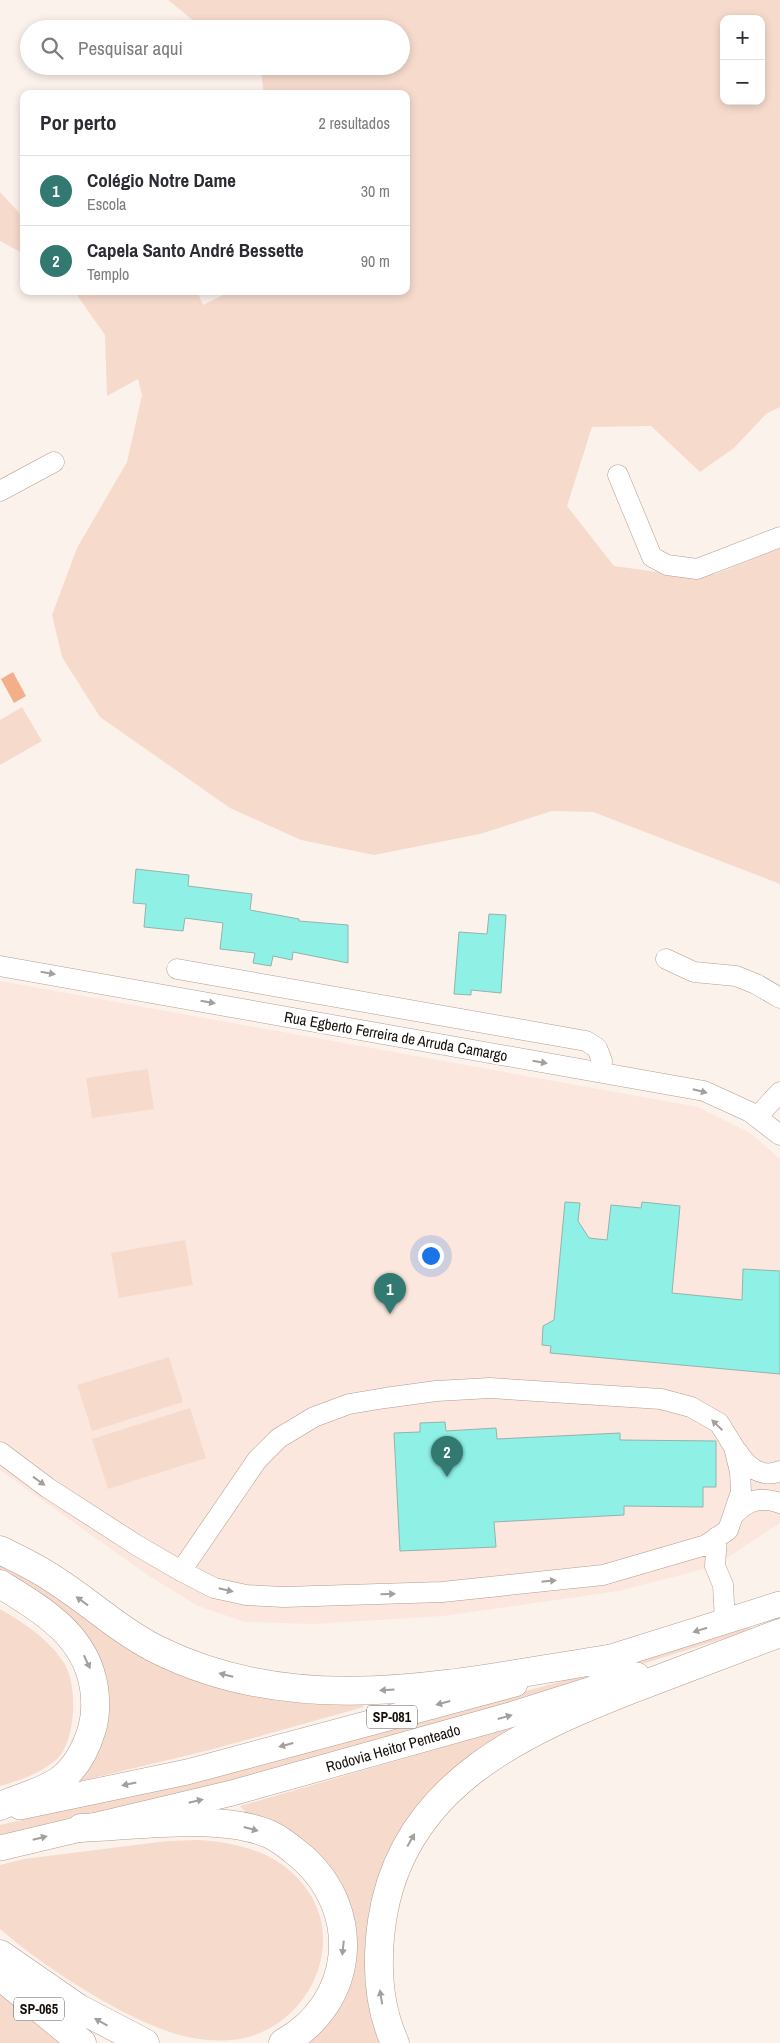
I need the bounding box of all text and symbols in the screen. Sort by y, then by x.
map controls [720,15,765,105]
button: + [720,15,765,60]
search box [20,20,410,75]
icon: search [38,34,66,62]
text: Pesquisar aqui [78,35,183,61]
button: − [720,60,765,105]
text: Por perto [40,108,117,137]
text: 2 resultados [319,112,390,134]
text: Colégio Notre Dame [87,167,236,193]
text: 1 [52,180,60,202]
text: 30 m [361,180,390,202]
text: Escola [87,193,126,215]
text: Capela Santo André Bessette [87,237,304,263]
text: 2 [52,250,60,272]
text: 90 m [361,250,390,272]
text: Templo [87,263,129,285]
one-way arrow [40,970,56,978]
one-way arrow [200,998,216,1006]
street label: Rua Egberto Ferreira de Arruda Camargo [283,1006,509,1066]
one-way arrow [533,1058,549,1066]
one-way arrow [692,1087,708,1095]
your location [418,1243,444,1269]
pin: 1 [374,1273,406,1314]
one-way arrow [711,1419,723,1430]
pin: 2 [431,1436,463,1477]
one-way arrow [32,1476,46,1486]
one-way arrow [542,1577,558,1585]
one-way arrow [218,1587,234,1595]
one-way arrow [380,1590,396,1598]
one-way arrow [75,1596,89,1606]
one-way arrow [693,1626,708,1634]
one-way arrow [83,1655,91,1669]
one-way arrow [218,1671,233,1679]
one-way arrow [378,1686,394,1694]
one-way arrow [436,1700,451,1708]
road number: SP-081 [367,1705,417,1728]
one-way arrow [498,1712,513,1720]
street label: Rodovia Heitor Penteado [323,1719,463,1777]
one-way arrow [279,1741,294,1749]
one-way arrow [121,1780,136,1788]
one-way arrow [189,1797,204,1805]
one-way arrow [244,1825,259,1833]
one-way arrow [33,1834,48,1842]
one-way arrow [407,1834,416,1847]
one-way arrow [339,1940,347,1956]
one-way arrow [377,1988,385,2004]
road number: SP-065 [14,1998,64,2020]
one-way arrow [95,2017,108,2026]

